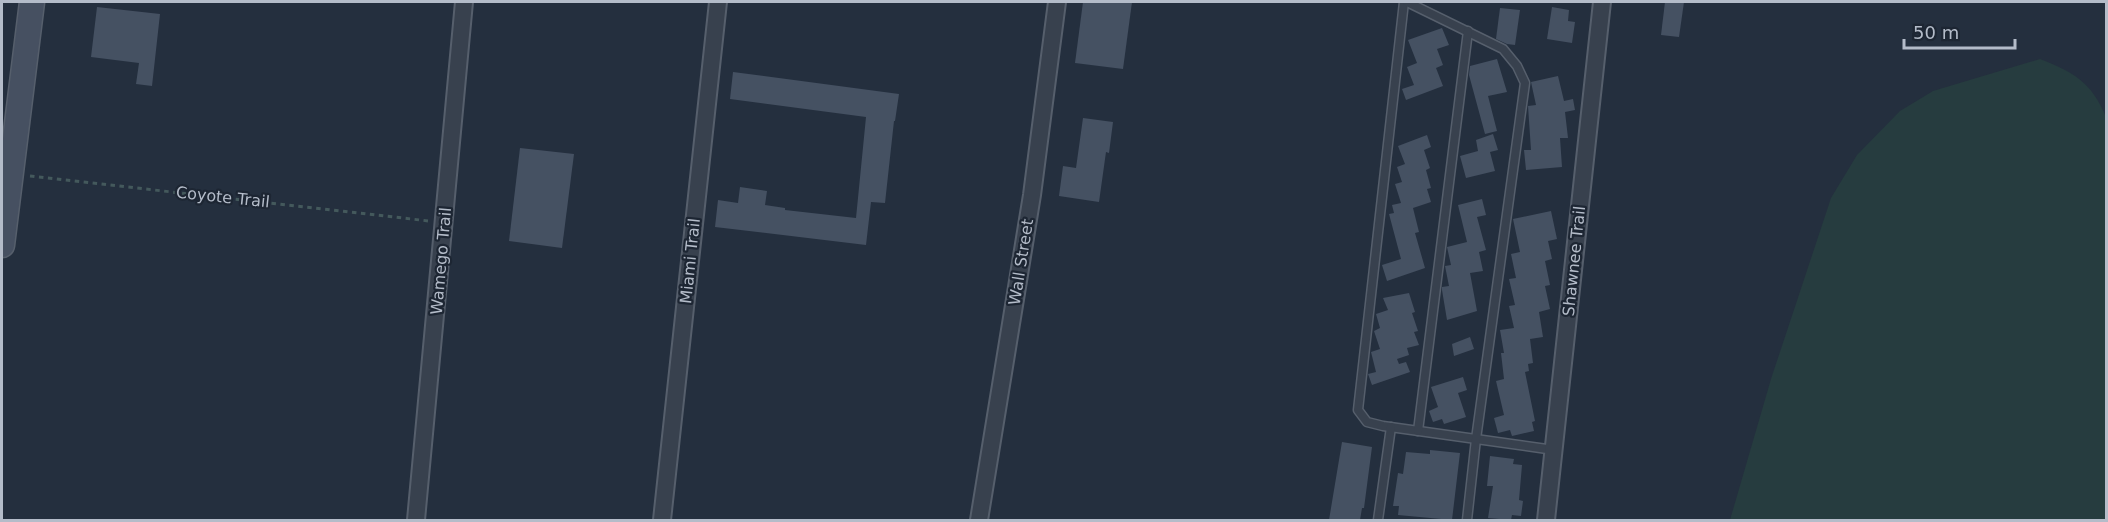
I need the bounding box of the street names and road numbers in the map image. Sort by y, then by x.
street label: Coyote Trail [175,183,271,211]
street label: Shawnee Trail [1559,205,1589,317]
street label: Wamego Trail [427,206,455,316]
street label: Miami Trail [676,217,704,305]
street label: Wall Street [1005,217,1037,307]

